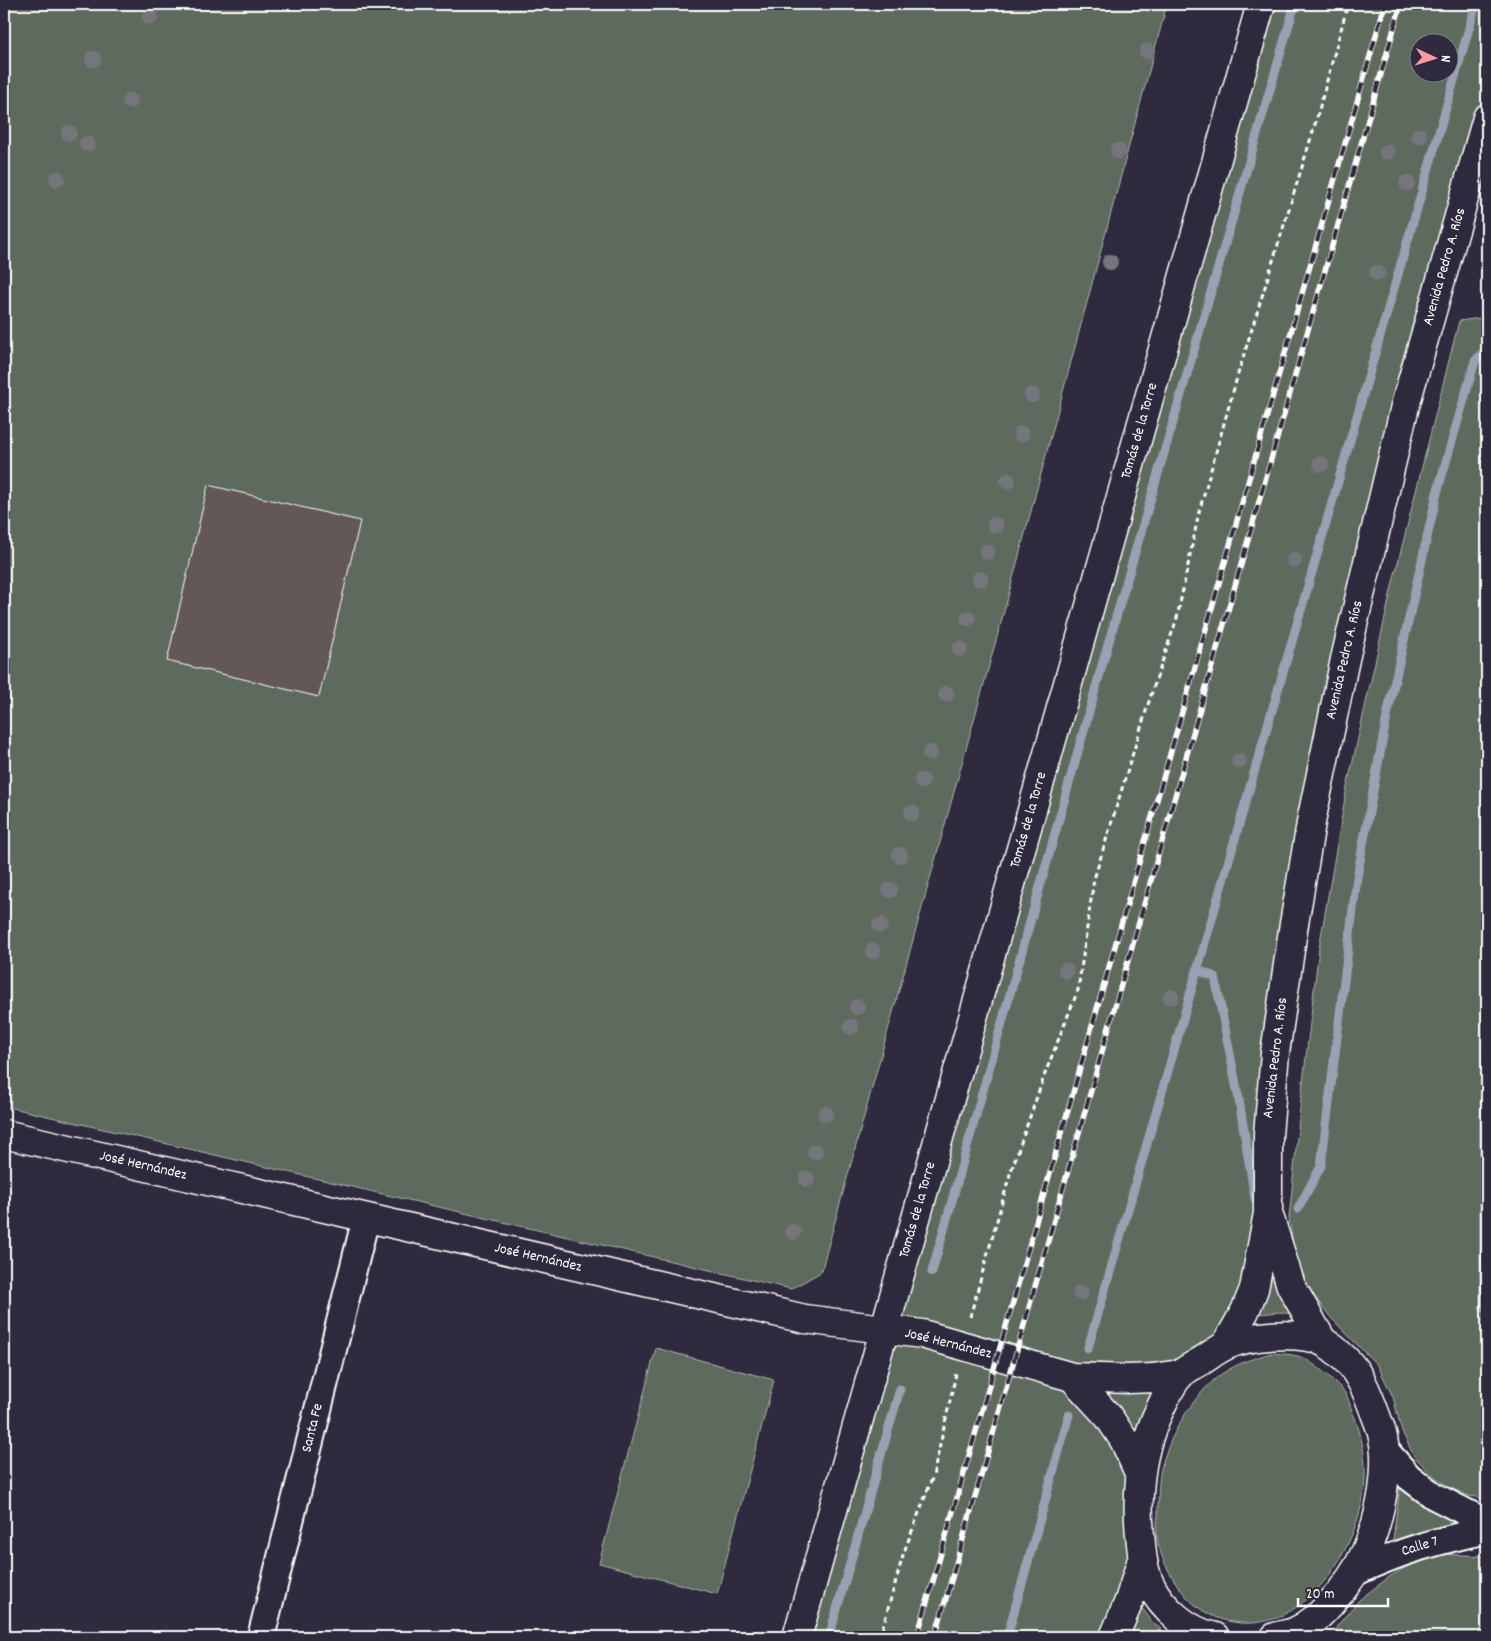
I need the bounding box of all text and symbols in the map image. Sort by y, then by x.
north arrow [1408,32,1458,82]
text: N [1435,55,1455,63]
street label: Avenida Pedro A. Ríos [1418,206,1472,328]
street label: Tomás de la Torre [1116,380,1164,482]
street label: Avenida Pedro A. Ríos [1321,598,1369,722]
street label: Tomás de la Torre [1005,769,1053,871]
street label: Avenida Pedro A. Ríos [1258,996,1294,1120]
street label: José Hernández [97,1145,189,1187]
street label: Tomás de la Torre [894,1159,942,1261]
street label: José Hernández [492,1237,584,1279]
street label: José Hernández [902,1323,994,1365]
street label: Santa Fe [296,1401,330,1455]
street label: Calle 7 [1399,1531,1441,1563]
scale bar [1298,1576,1388,1608]
text: 20 m [1306,1584,1334,1606]

